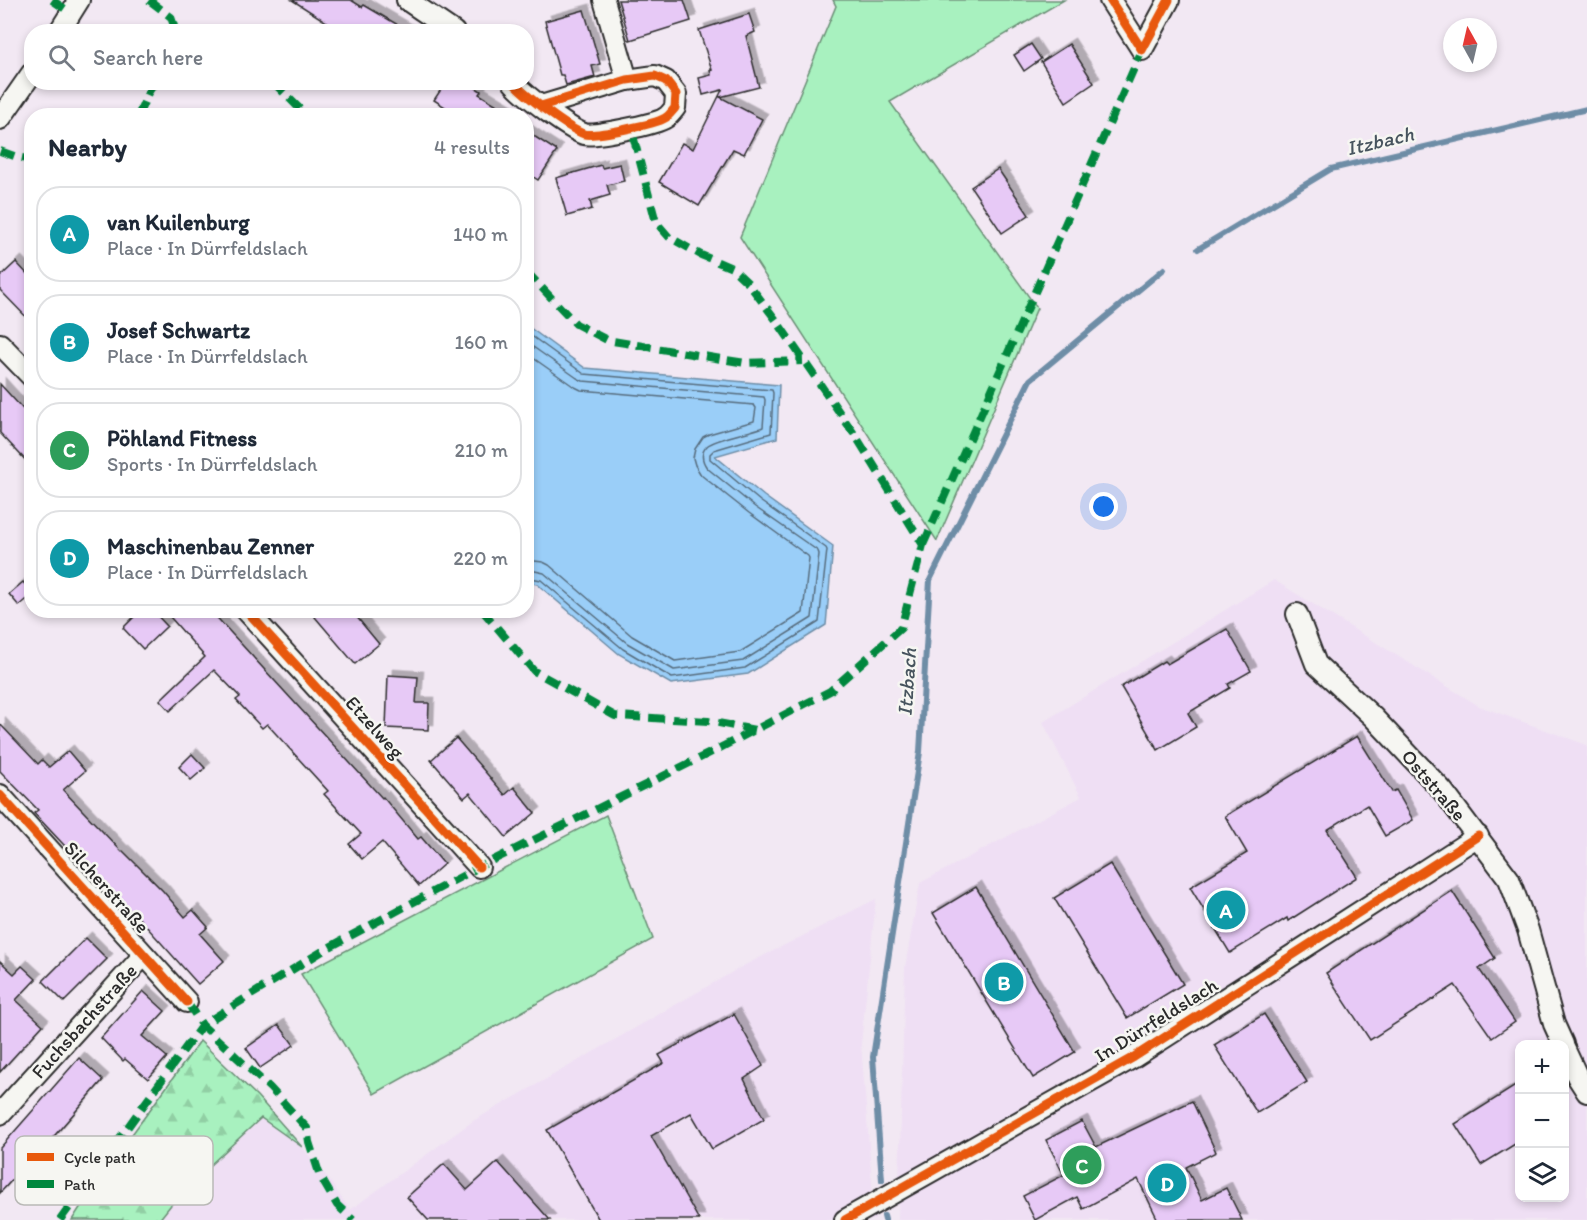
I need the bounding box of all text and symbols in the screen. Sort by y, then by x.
north arrow [1443,18,1497,72]
search box [24,24,534,90]
icon: search [45,41,78,74]
text: Search here [93,44,203,71]
water label: Itzbach [1344,121,1416,160]
text: Nearby [48,131,127,163]
text: 4 results [434,135,510,159]
text: van Kuilenburg [107,209,250,236]
text: A [63,222,76,246]
text: 140 m [453,222,508,246]
text: Place · In Dürrfeldslach [107,236,308,260]
text: Josef Schwartz [107,317,250,344]
text: B [63,330,76,354]
text: 160 m [455,330,508,354]
text: Place · In Dürrfeldslach [107,344,308,368]
text: Pöhland Fitness [107,425,257,452]
text: C [63,438,76,462]
text: 210 m [455,438,508,462]
text: Sports · In Dürrfeldslach [107,452,318,476]
your location [1089,492,1118,521]
text: Maschinenbau Zenner [107,533,314,560]
text: D [63,546,76,570]
text: 220 m [453,546,508,570]
text: Place · In Dürrfeldslach [107,560,308,584]
water label: Itzbach [892,647,921,717]
street label: Etzelweg [341,691,410,764]
street label: Oststraße [1396,744,1472,826]
street label: Silcherstraße [59,836,155,938]
pin: A [1206,888,1246,932]
street label: Fuchsbachstraße [26,959,142,1083]
pin: B [984,960,1024,1004]
street label: In Dürrfeldslach [1090,972,1222,1067]
map controls [1515,1040,1569,1202]
button: + [1515,1040,1569,1094]
button: − [1515,1094,1569,1148]
legend [15,1136,213,1205]
pin: C [1062,1142,1102,1188]
text: Cycle path [64,1148,136,1167]
button: layers [1515,1148,1569,1202]
pin: D [1148,1160,1186,1206]
text: Path [64,1175,95,1194]

